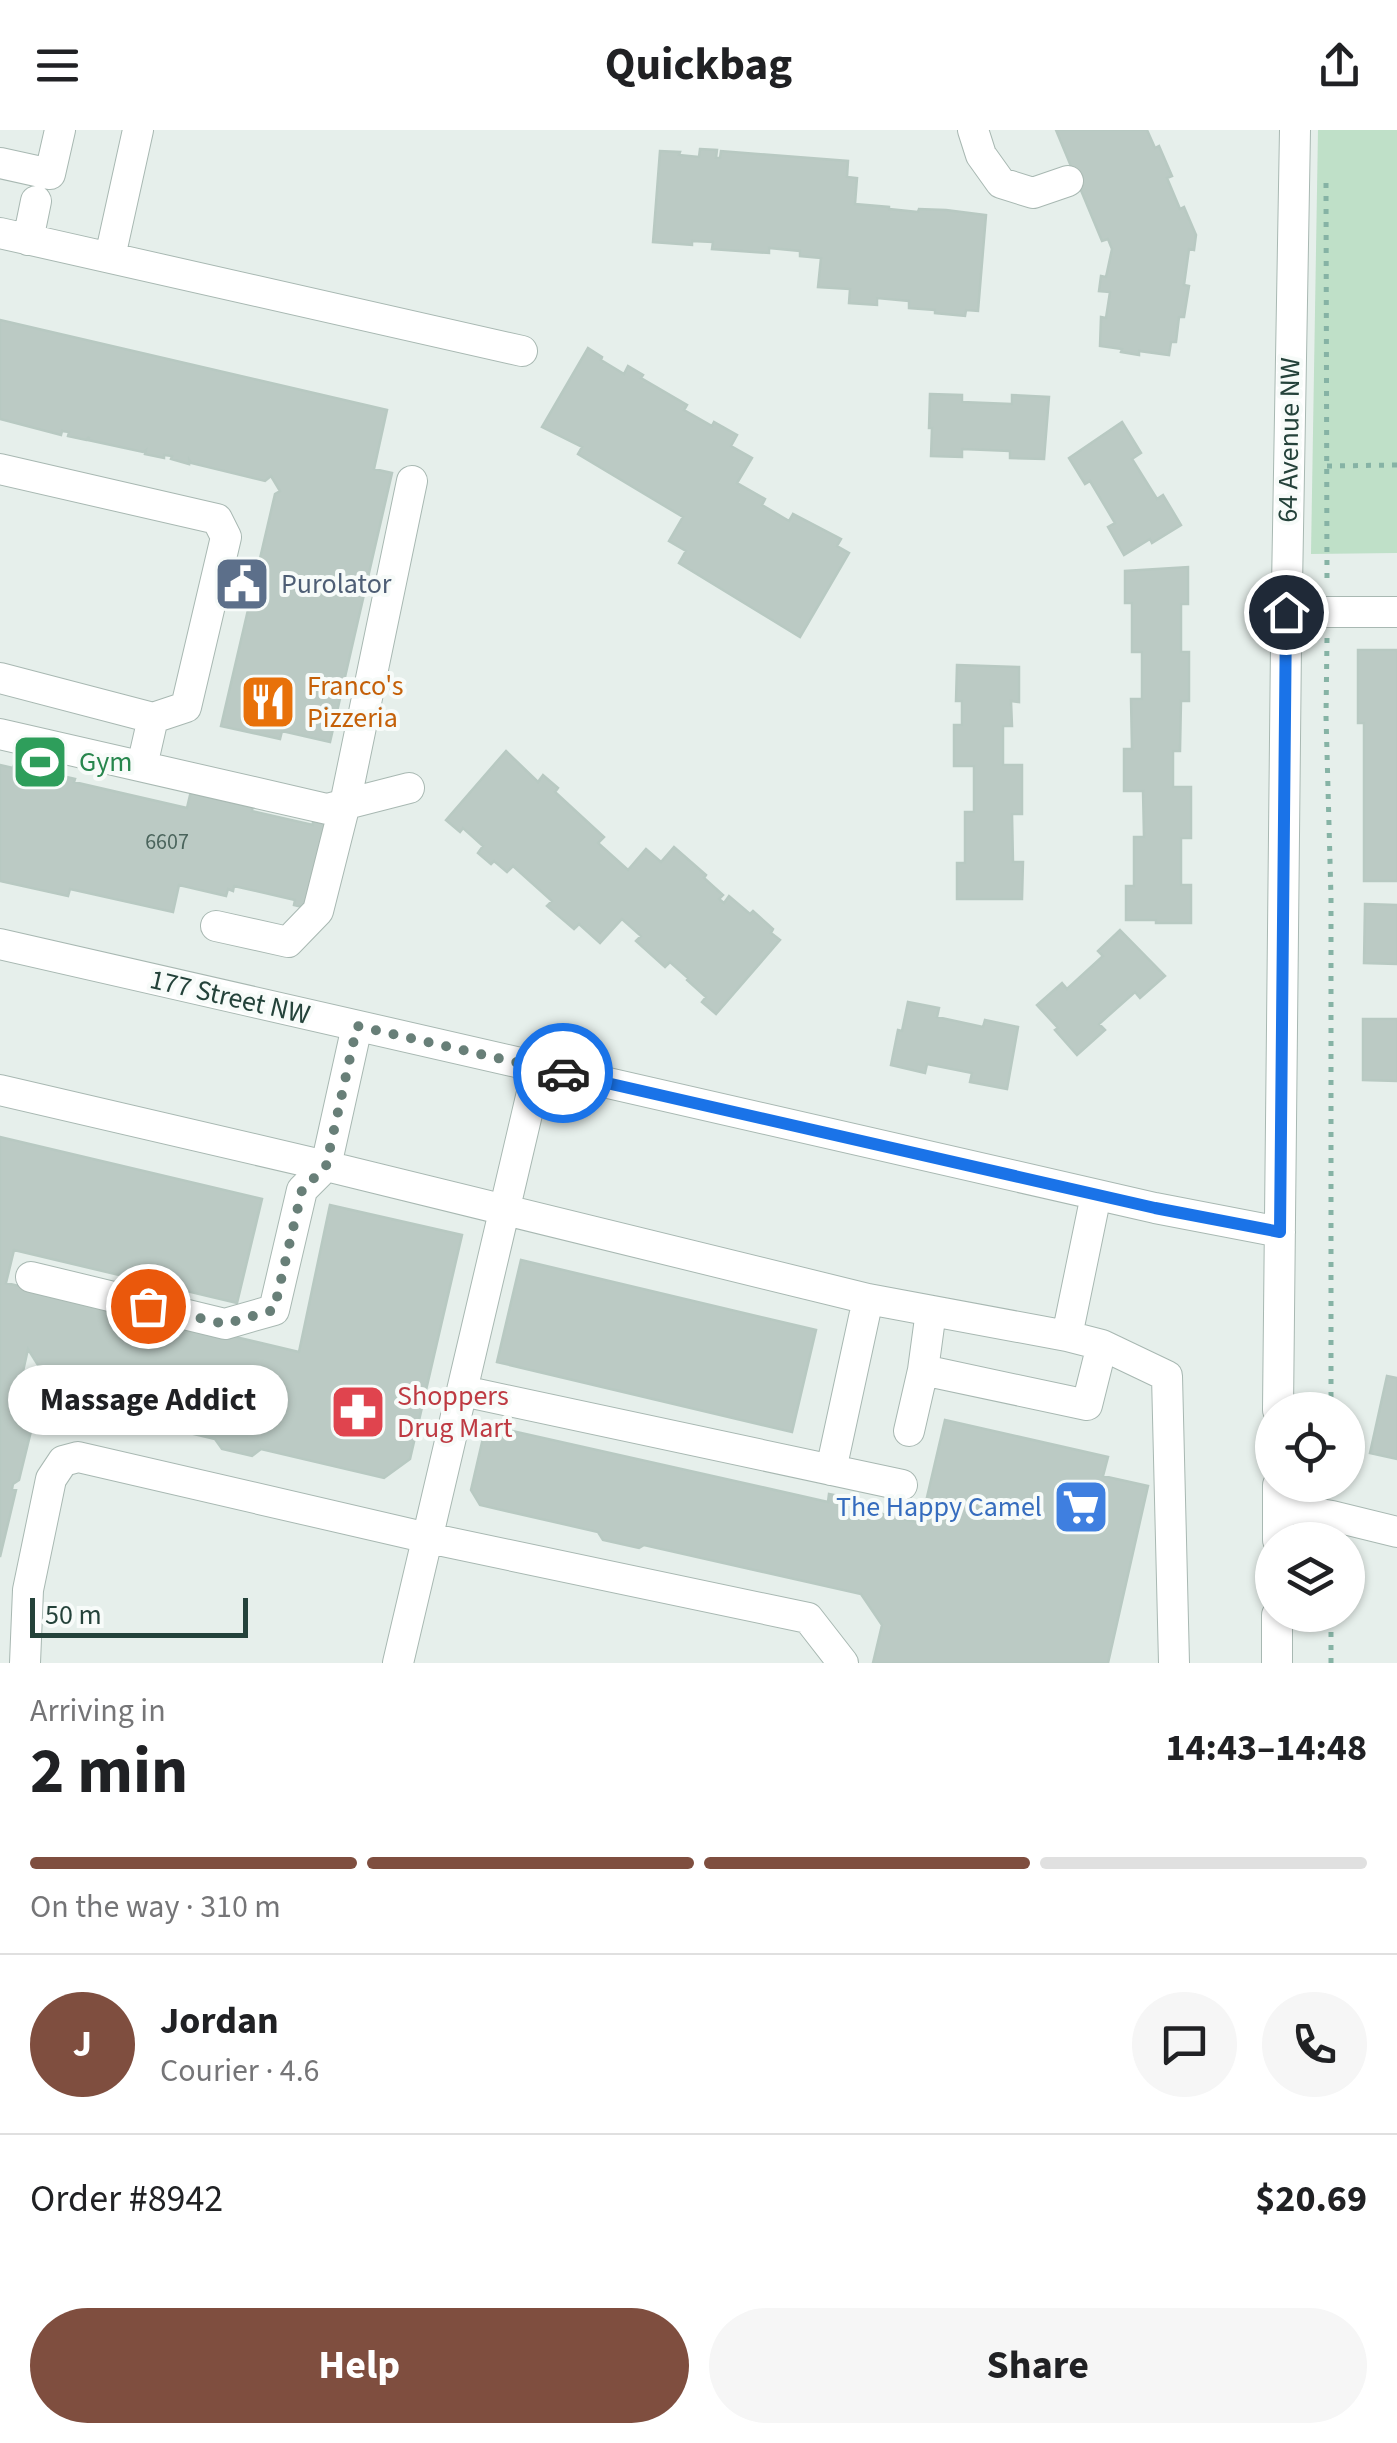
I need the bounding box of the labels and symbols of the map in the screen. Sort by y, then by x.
street label: 64 Avenue NW [1268,357,1310,523]
public building icon: Purolator [212,554,272,614]
place label: Purolator [281,564,392,604]
pin [1244,570,1329,655]
place label: Franco's Pizzeria [307,666,403,738]
restaurant icon: Franco's Pizzeria [238,672,298,732]
sports icon: Gym [10,732,70,792]
place label: Gym [79,742,133,782]
house number: 6607 [145,826,189,858]
street label: 177 Street NW [146,959,314,1035]
courier [513,1023,613,1123]
pin [106,1264,191,1349]
callout: Massage Addict [8,1366,288,1436]
place label: Shoppers Drug Mart [397,1376,513,1448]
pharmacy icon: Shoppers Drug Mart [328,1382,388,1442]
supermarket icon: The Happy Camel [1051,1477,1111,1537]
place label: The Happy Camel [836,1487,1042,1527]
scale bar [30,1593,248,1638]

